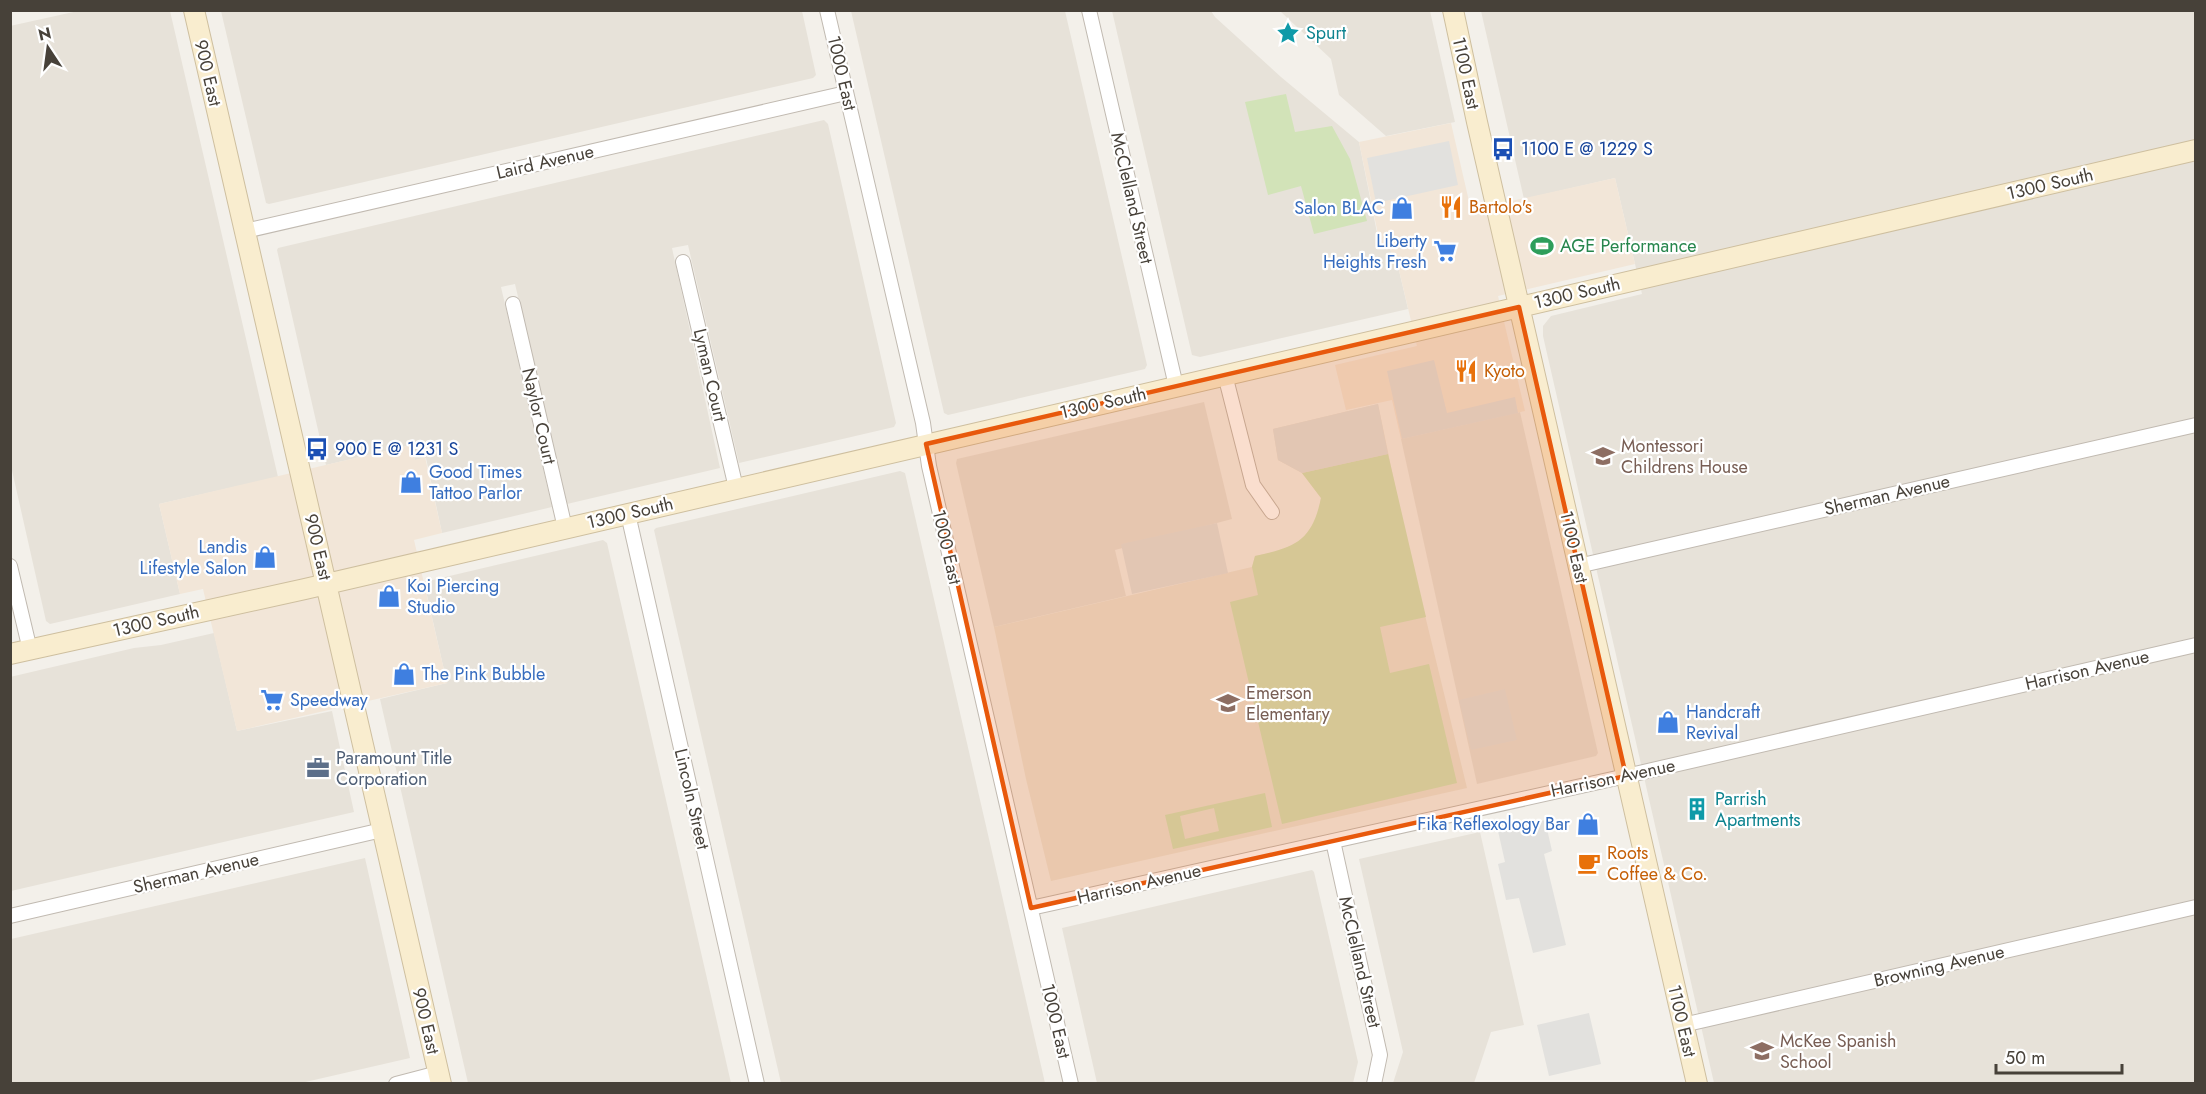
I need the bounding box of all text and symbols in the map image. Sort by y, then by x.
north arrow [18,18,78,78]
place icon: Spurt [1275,20,1301,46]
place label: Spurt [1306,20,1347,46]
text: N [36,21,54,47]
street label: 1000 East [821,33,863,114]
street label: 1100 East [1446,34,1486,112]
street label: 900 East [188,37,228,109]
street label: McClelland Street [1104,130,1160,267]
bus stop icon: 1100 E @ 1229 S [1490,136,1516,162]
place label: 1100 E @ 1229 S [1521,136,1653,162]
street label: Laird Avenue [494,138,596,186]
street label: 1300 South [2004,161,2096,207]
restaurant icon: Bartolo's [1438,194,1464,220]
place label: Bartolo's [1469,194,1532,220]
place label: Salon BLAC [1294,195,1384,221]
shop icon: Salon BLAC [1389,195,1415,221]
place label: Liberty Heights Fresh [1323,228,1427,275]
sports icon: AGE Performance [1529,233,1555,259]
place label: AGE Performance [1560,233,1697,259]
supermarket icon: Liberty Heights Fresh [1432,238,1458,264]
street label: 1300 South [1531,270,1623,316]
street label: Lyman Court [687,326,733,425]
restaurant icon: Kyoto [1453,358,1479,384]
place label: Kyoto [1484,358,1525,384]
street label: Naylor Court [515,365,563,467]
street label: 1300 South [1057,380,1149,426]
place label: Montessori Childrens House [1621,433,1748,480]
bus stop icon: 900 E @ 1231 S [304,436,330,462]
place label: 900 E @ 1231 S [335,436,459,462]
school or university icon: Montessori Childrens House [1590,443,1616,469]
place label: Good Times Tattoo Parlor [429,459,523,506]
street label: Sherman Avenue [1822,468,1952,522]
shop icon: Good Times Tattoo Parlor [398,469,424,495]
street label: 1300 South [584,490,676,536]
street label: 1000 East [926,507,968,588]
street label: 1100 East [1553,508,1595,586]
street label: 900 East [298,511,338,583]
place label: Landis Lifestyle Salon [140,534,247,581]
shop icon: Landis Lifestyle Salon [252,544,278,570]
place label: Koi Piercing Studio [407,573,499,620]
shop icon: Koi Piercing Studio [376,583,402,609]
street label: 1300 South [110,598,202,644]
street label: Harrison Avenue [2022,643,2152,697]
shop icon: The Pink Bubble [391,661,417,687]
place label: The Pink Bubble [422,661,545,687]
place label: Emerson Elementary [1246,680,1330,727]
supermarket icon: Speedway [259,687,285,713]
place label: Speedway [290,687,368,713]
school or university icon: Emerson Elementary [1215,690,1241,716]
place label: Handcraft Revival [1686,699,1761,746]
shop icon: Handcraft Revival [1655,709,1681,735]
place label: Paramount Title Corporation [336,745,452,792]
street label: Lincoln Street [668,746,716,853]
street label: Harrison Avenue [1548,752,1678,804]
office icon: Paramount Title Corporation [305,755,331,781]
place label: Parrish Apartments [1715,786,1801,833]
building icon: Parrish Apartments [1684,796,1710,822]
place label: Fika Reflexology Bar [1417,811,1571,837]
shop icon: Fika Reflexology Bar [1575,811,1601,837]
place label: Roots Coffee & Co. [1607,840,1708,887]
street label: Sherman Avenue [131,846,261,900]
cafe icon: Roots Coffee & Co. [1576,850,1602,876]
street label: Harrison Avenue [1074,857,1204,911]
street label: McClelland Street [1332,894,1388,1031]
street label: Browning Avenue [1871,938,2007,994]
street label: 1000 East [1035,981,1077,1062]
street label: 1100 East [1661,982,1703,1060]
street label: 900 East [406,985,446,1057]
place label: McKee Spanish School [1780,1028,1896,1075]
scale bar [1996,1037,2122,1075]
school or university icon: McKee Spanish School [1749,1038,1775,1064]
text: 50 m [2005,1045,2045,1071]

